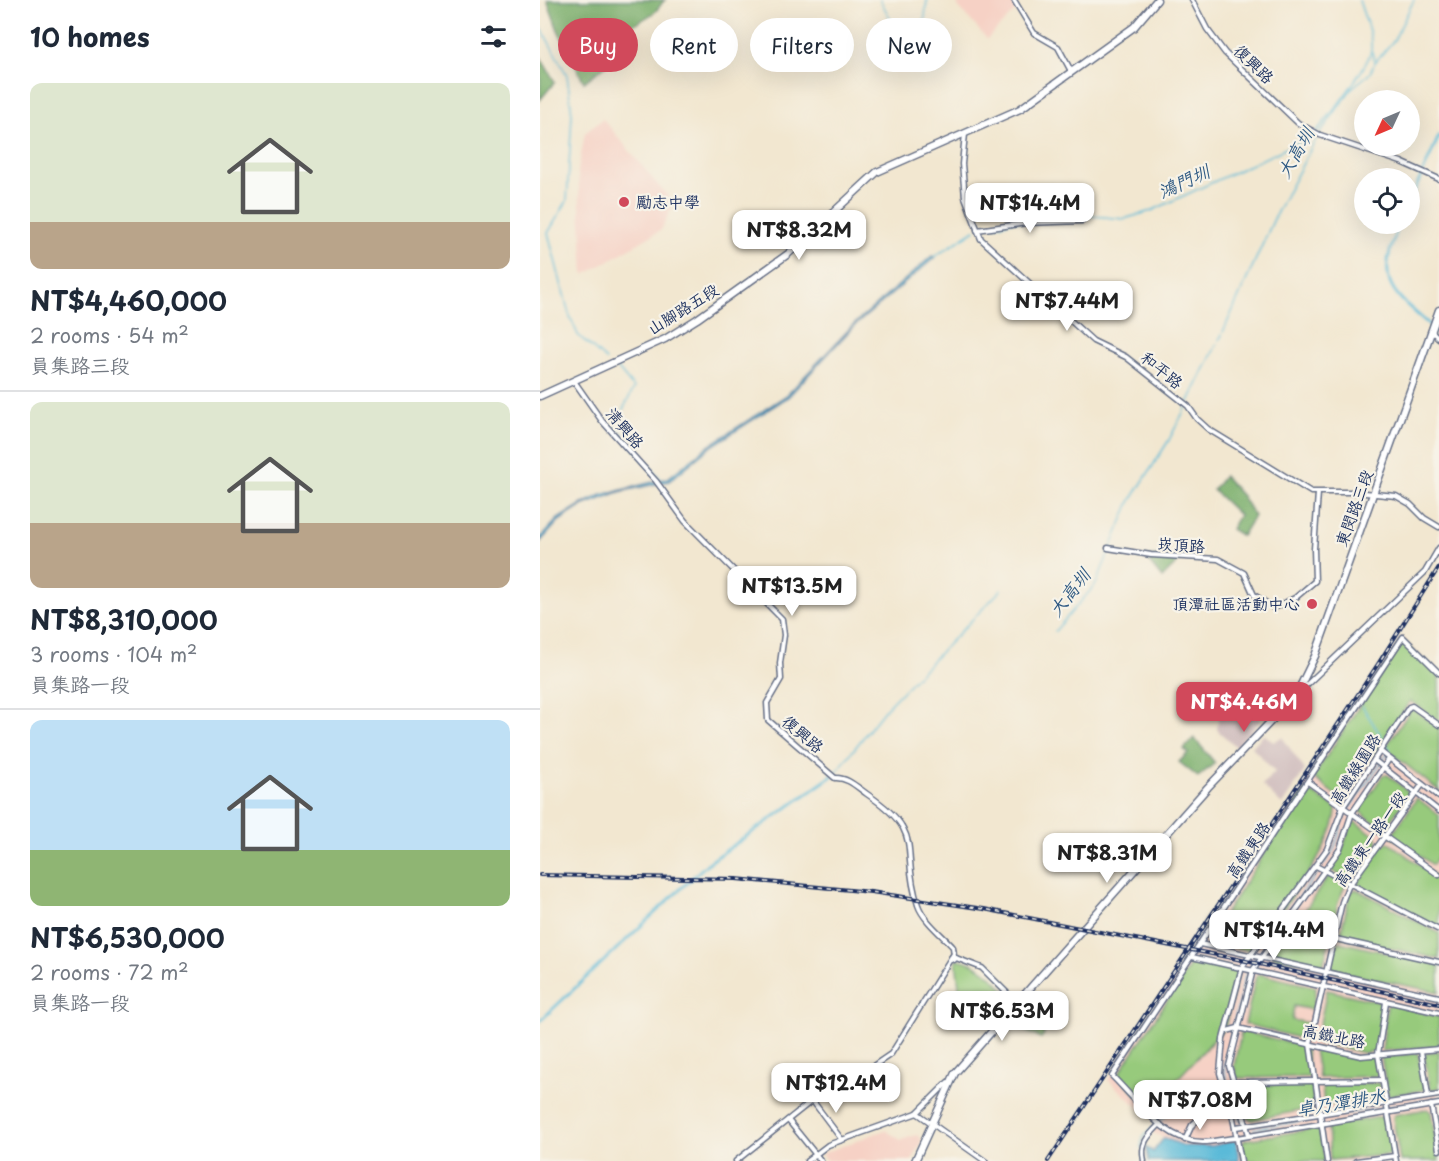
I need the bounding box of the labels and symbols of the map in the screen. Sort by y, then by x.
street label: 復興路 [1229,38,1280,89]
north arrow [1354,90,1420,156]
water label: 大高圳 [1270,120,1321,182]
water label: 鴻門圳 [1153,156,1215,204]
pin: NT$14.4M [968,183,1092,234]
place label: 勵志中學 [636,189,700,213]
marker: 勵志中學 [617,195,631,209]
pin: NT$8.32M [737,210,861,261]
street label: 山腳路五段 [642,277,723,340]
pin: NT$7.44M [1005,281,1129,332]
street label: 和平路 [1136,345,1189,394]
street label: 清興路 [601,401,651,453]
street label: 東閔路三段 [1328,466,1378,549]
street label: 崁頂路 [1156,531,1206,557]
water label: 大高圳 [1042,561,1097,622]
pin: NT$13.5M [730,566,854,617]
place label: 頂潭社區活動中心 [1172,591,1300,615]
marker: 頂潭社區活動中心 [1305,597,1319,611]
pin: NT$4.46M [1182,682,1306,733]
street label: 復興路 [778,709,830,758]
street label: 高鐵綠園路 [1323,728,1386,809]
street label: 高鐵東一路一段 [1327,786,1411,891]
street label: 高鐵東路 [1219,816,1275,883]
pin: NT$8.31M [1045,833,1169,884]
pin: NT$14.4M [1212,910,1336,961]
pin: NT$6.53M [940,991,1064,1042]
street label: 高鐵北路 [1300,1017,1368,1053]
pin: NT$12.4M [774,1063,898,1114]
pin: NT$7.08M [1138,1080,1262,1131]
water label: 卓乃潭排水 [1294,1081,1388,1122]

